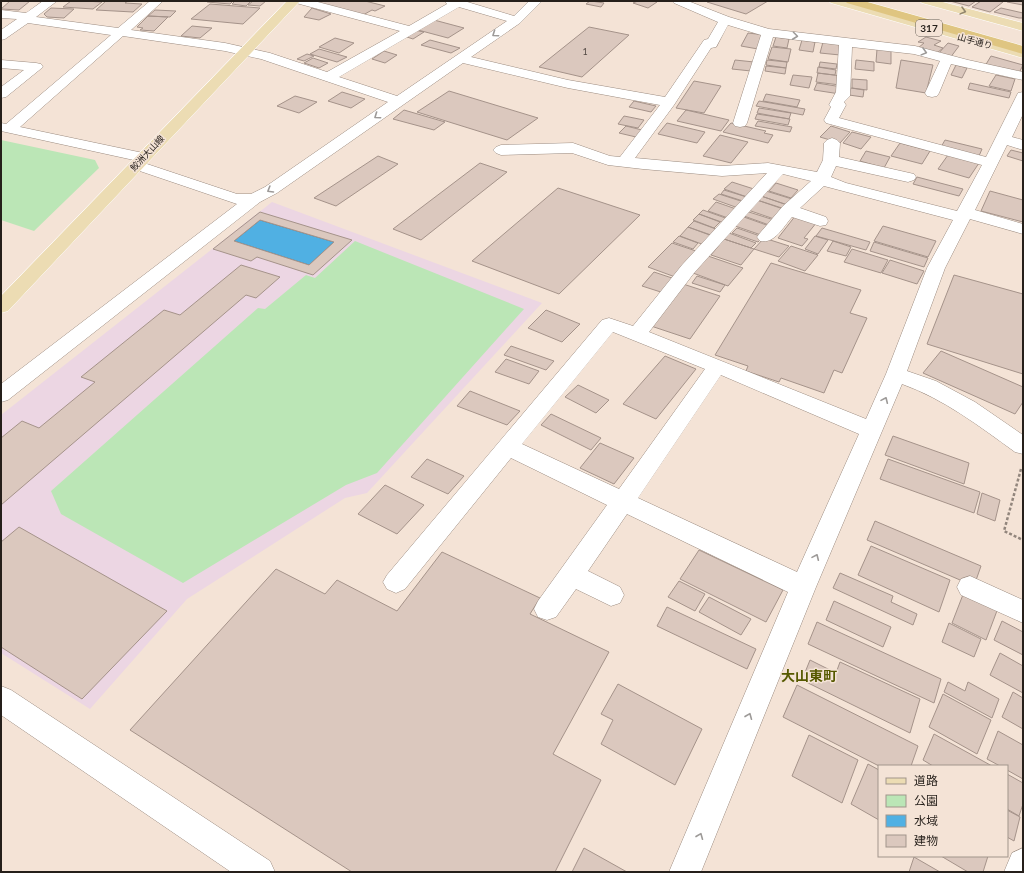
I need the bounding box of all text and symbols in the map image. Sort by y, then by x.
one-way arrow [960,6,967,15]
road number: 317 [916,20,942,36]
one-way arrow [492,29,499,37]
one-way arrow [792,31,798,40]
street label: 山手通り [956,31,994,51]
house number: 1 [582,46,588,57]
one-way arrow [921,48,927,56]
one-way arrow [374,111,381,119]
street label: 鮫洲大山線 [128,132,167,173]
one-way arrow [267,186,274,193]
one-way arrow [880,396,888,404]
one-way arrow [811,554,819,562]
district label: 大山東町 [781,667,837,684]
one-way arrow [745,712,753,719]
legend [878,765,1008,857]
text: 道路 [914,773,938,788]
text: 公園 [914,793,938,808]
text: 水域 [914,813,938,828]
one-way arrow [695,832,703,839]
text: 建物 [914,833,938,848]

